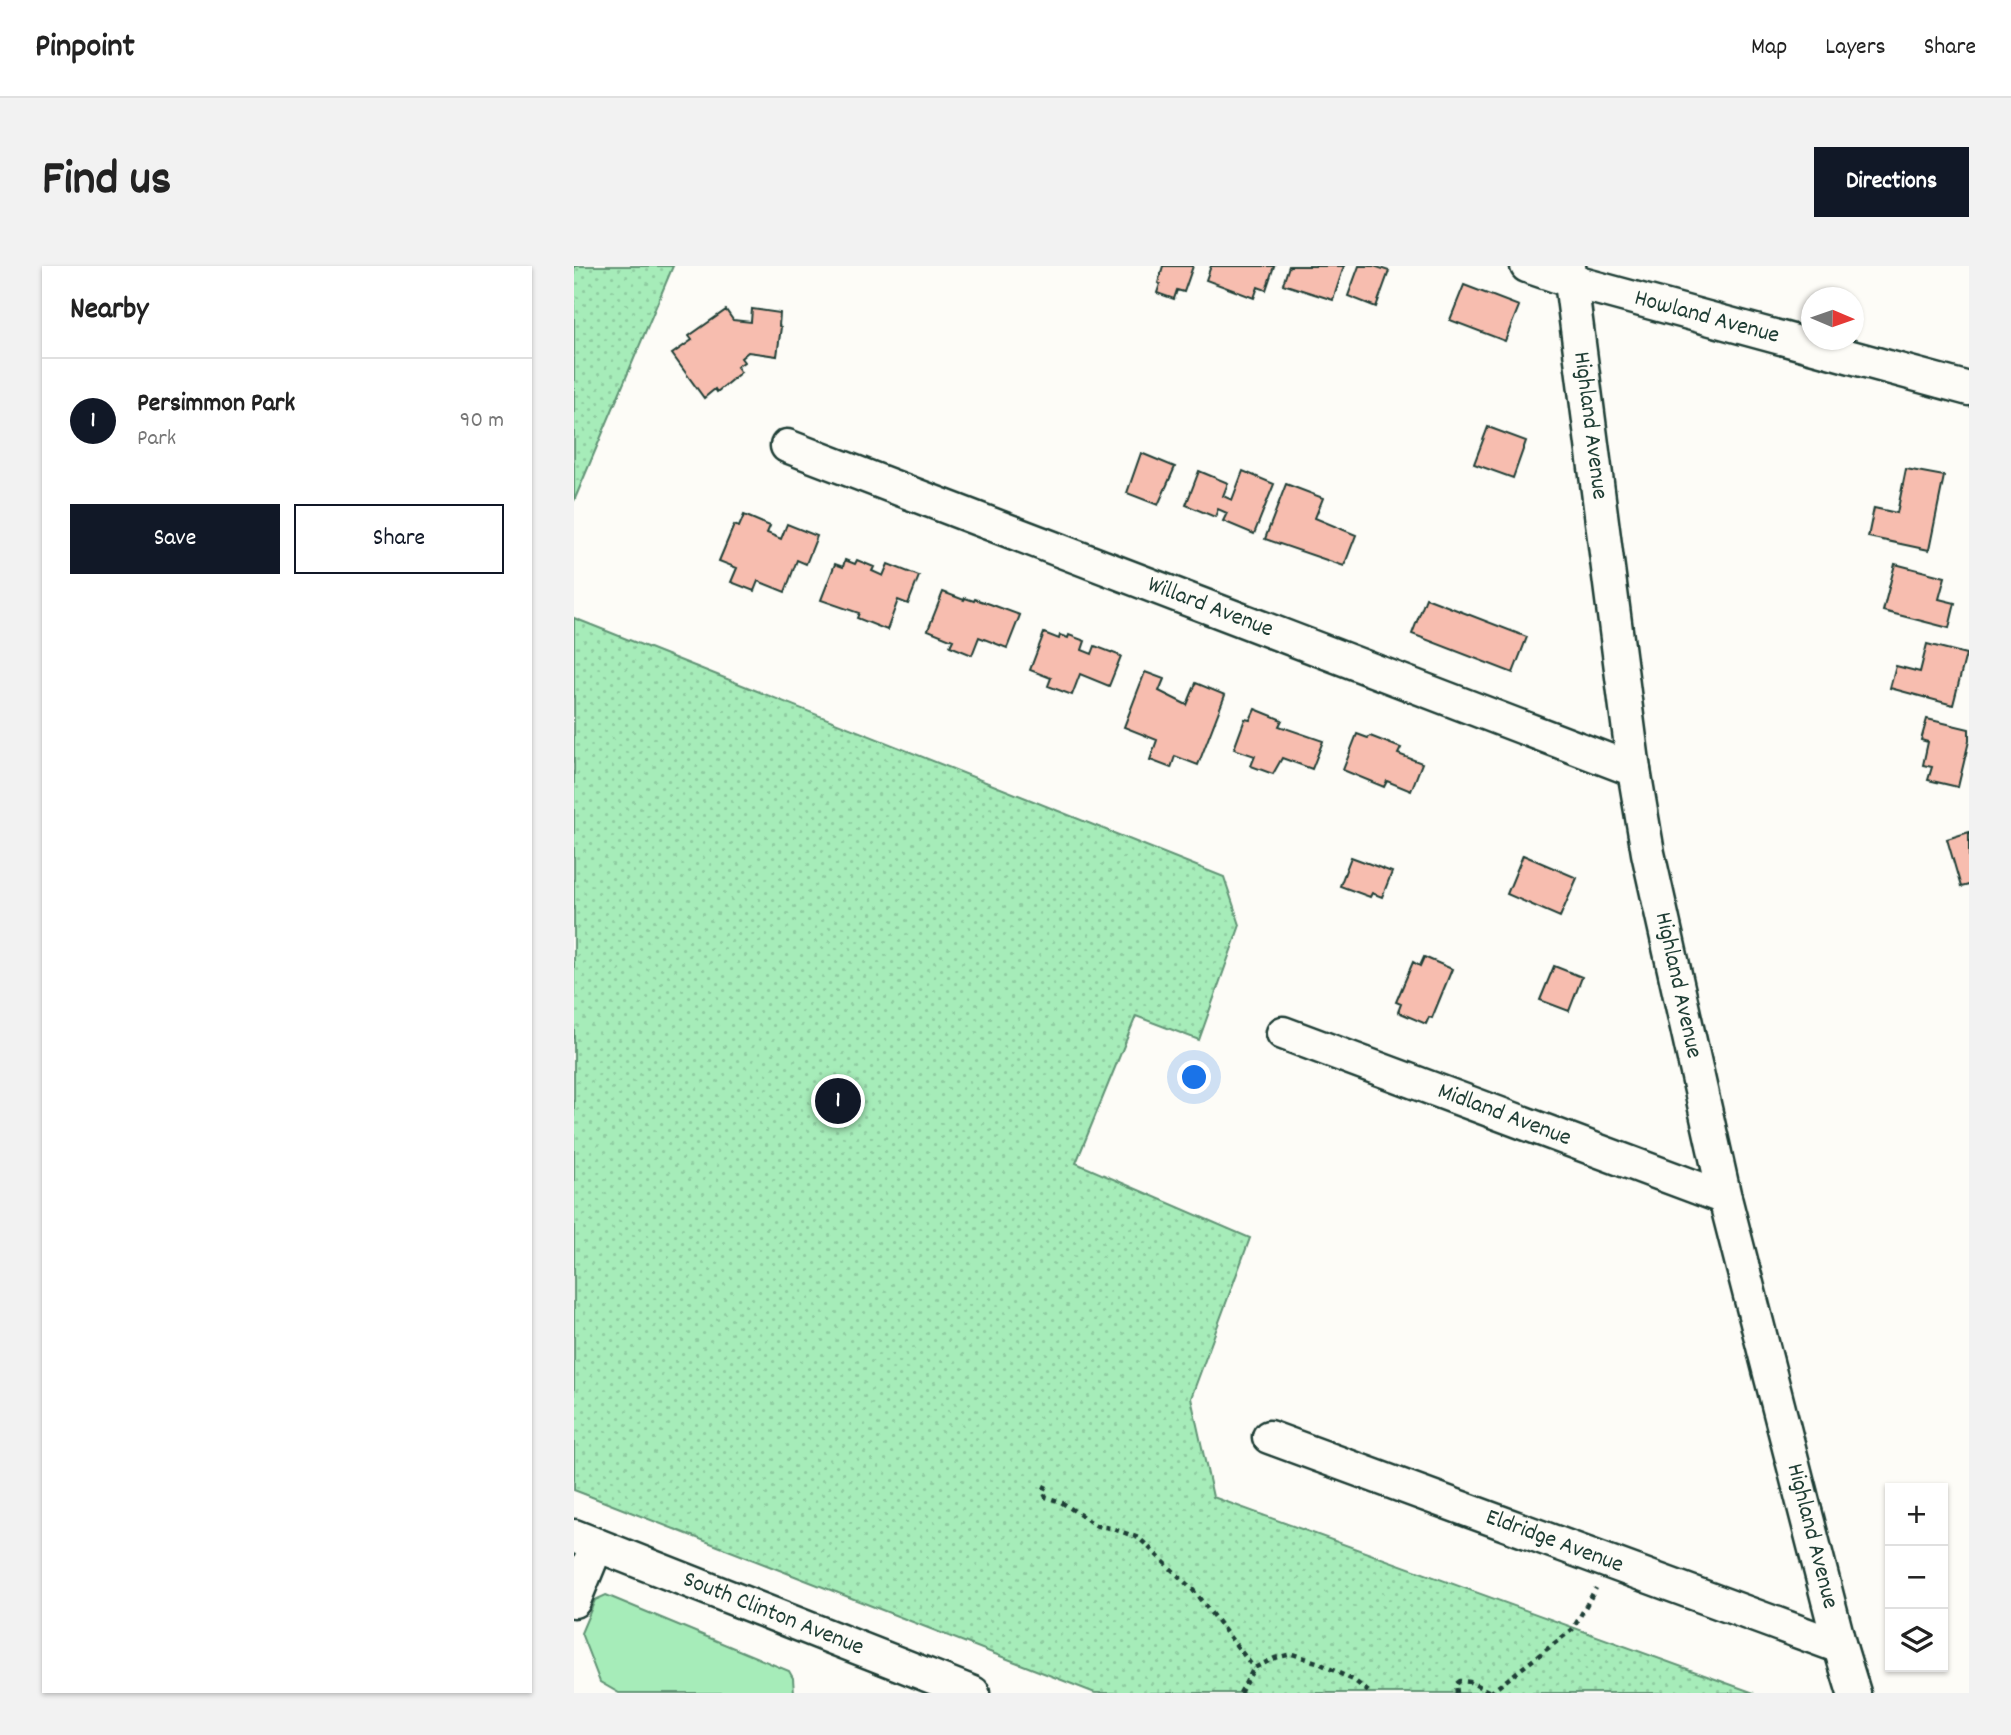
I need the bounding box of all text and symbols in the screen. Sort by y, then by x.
text: Pinpoint [35,25,135,72]
text: Map [1751,31,1787,65]
text: Layers [1825,31,1886,65]
text: Share [1924,31,1976,65]
text: Find us [42,147,171,217]
button: Directions [1814,147,1969,217]
street label: Howland Avenue [1630,282,1783,354]
north arrow [1801,287,1864,350]
text: Nearby [70,290,148,333]
street label: Highland Avenue [1563,350,1616,502]
text: Persimmon Park [137,386,295,423]
text: 1 [90,405,96,438]
text: 90 m [460,405,504,438]
text: Park [137,423,176,456]
button: Save [70,504,280,574]
button: Share [294,504,504,574]
street label: Willard Avenue [1142,568,1278,647]
street label: Highland Avenue [1645,909,1710,1062]
your location [1177,1060,1211,1094]
pin: 1 [815,1075,861,1127]
street label: Midland Avenue [1432,1075,1576,1156]
street label: Highland Avenue [1777,1460,1847,1613]
map controls [1885,1483,1948,1672]
button: + [1885,1483,1948,1546]
street label: Eldridge Avenue [1481,1501,1628,1583]
button: − [1885,1546,1948,1609]
street label: South Clinton Avenue [678,1563,869,1665]
button: layers [1885,1609,1948,1672]

